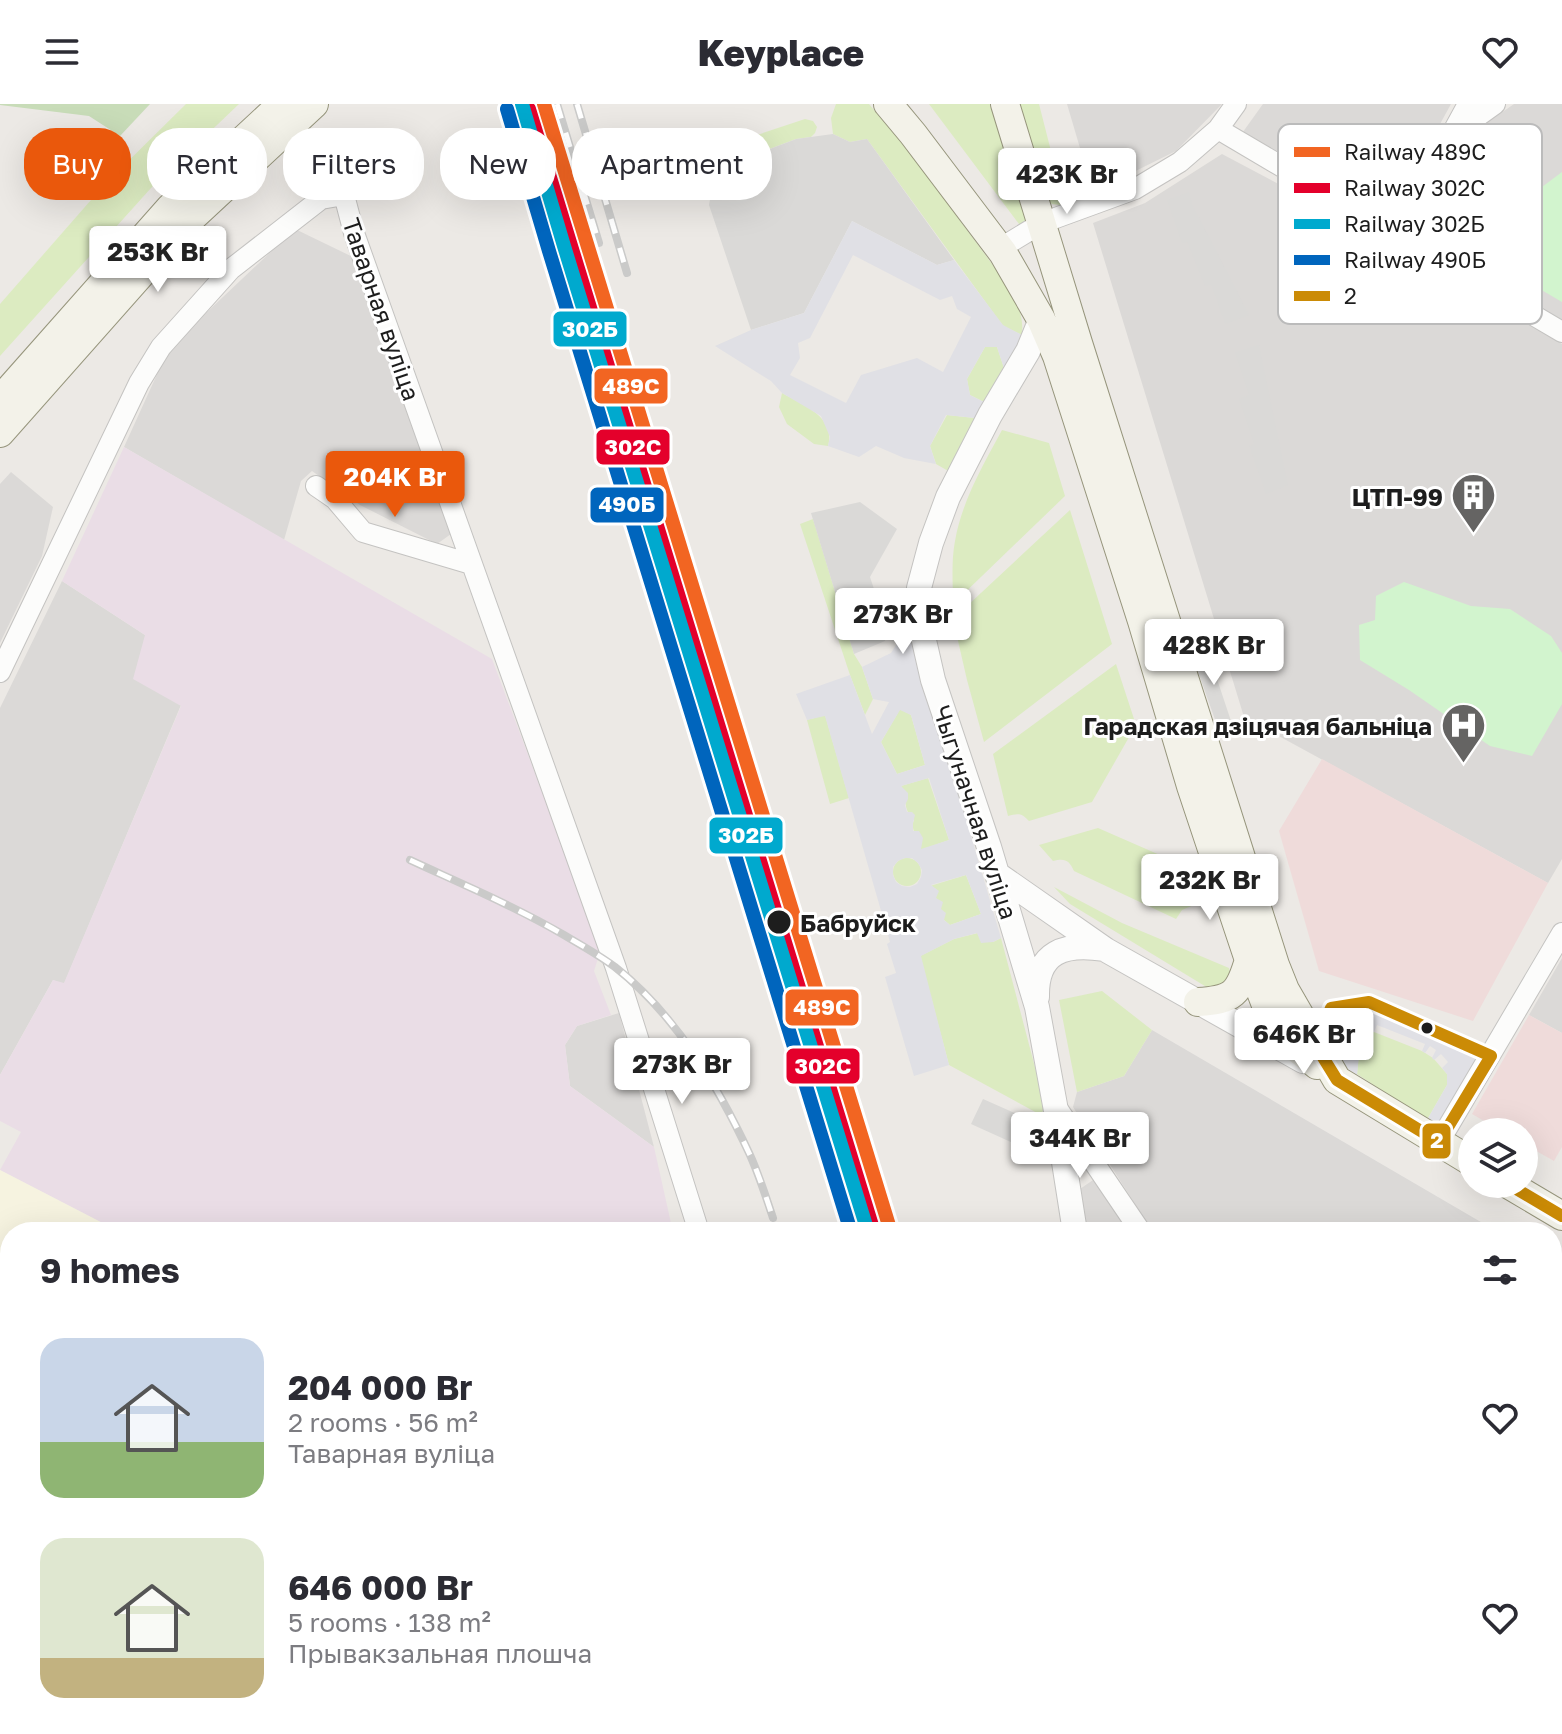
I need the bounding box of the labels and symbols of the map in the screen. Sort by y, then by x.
legend [1278,124,1542,324]
text: Railway 489С [1344,138,1486,165]
pin: 423K Br [993,148,1141,216]
text: Railway 302С [1344,174,1485,201]
text: Railway 302Б [1344,210,1485,237]
street label: Таварная вуліца [337,214,427,404]
pin: 253K Br [84,226,232,294]
text: Railway 490Б [1344,246,1486,273]
text: 2 [1344,282,1357,309]
line badge: 302Б [552,310,628,348]
text: 302Б [562,315,618,342]
line badge: 489С [593,367,669,405]
text: 489С [602,372,660,399]
line badge: 302С [595,428,671,466]
text: 302С [605,433,661,460]
pin: 204K Br [321,451,469,519]
building icon: ЦТП-99 [1450,472,1498,535]
place label: ЦТП-99 [1352,482,1443,511]
line badge: 490Б [589,486,665,524]
text: 490Б [599,490,656,517]
pin: 273K Br [829,588,977,656]
pin: 428K Br [1140,619,1288,687]
street label: Чыгуначная вуліца [928,701,1024,923]
hospital icon: Гарадская дзіцячая бальніца [1439,701,1487,764]
place label: Гарадская дзіцячая бальніца [1083,711,1432,740]
line badge: 302Б [708,816,784,855]
text: 302Б [718,821,774,848]
pin: 232K Br [1136,854,1284,922]
marker: Бабруйск [765,908,793,936]
place label: Бабруйск [800,908,916,937]
line badge: 489С [784,988,860,1027]
text: 489С [793,993,851,1020]
pin: 646K Br [1230,1008,1378,1076]
unlabelled marker [1419,1020,1435,1036]
pin: 273K Br [608,1038,756,1106]
line badge: 302С [785,1047,861,1085]
text: 302С [795,1052,851,1079]
pin: 344K Br [1006,1112,1154,1180]
line badge: 2 [1421,1122,1452,1160]
text: 2 [1430,1126,1444,1153]

